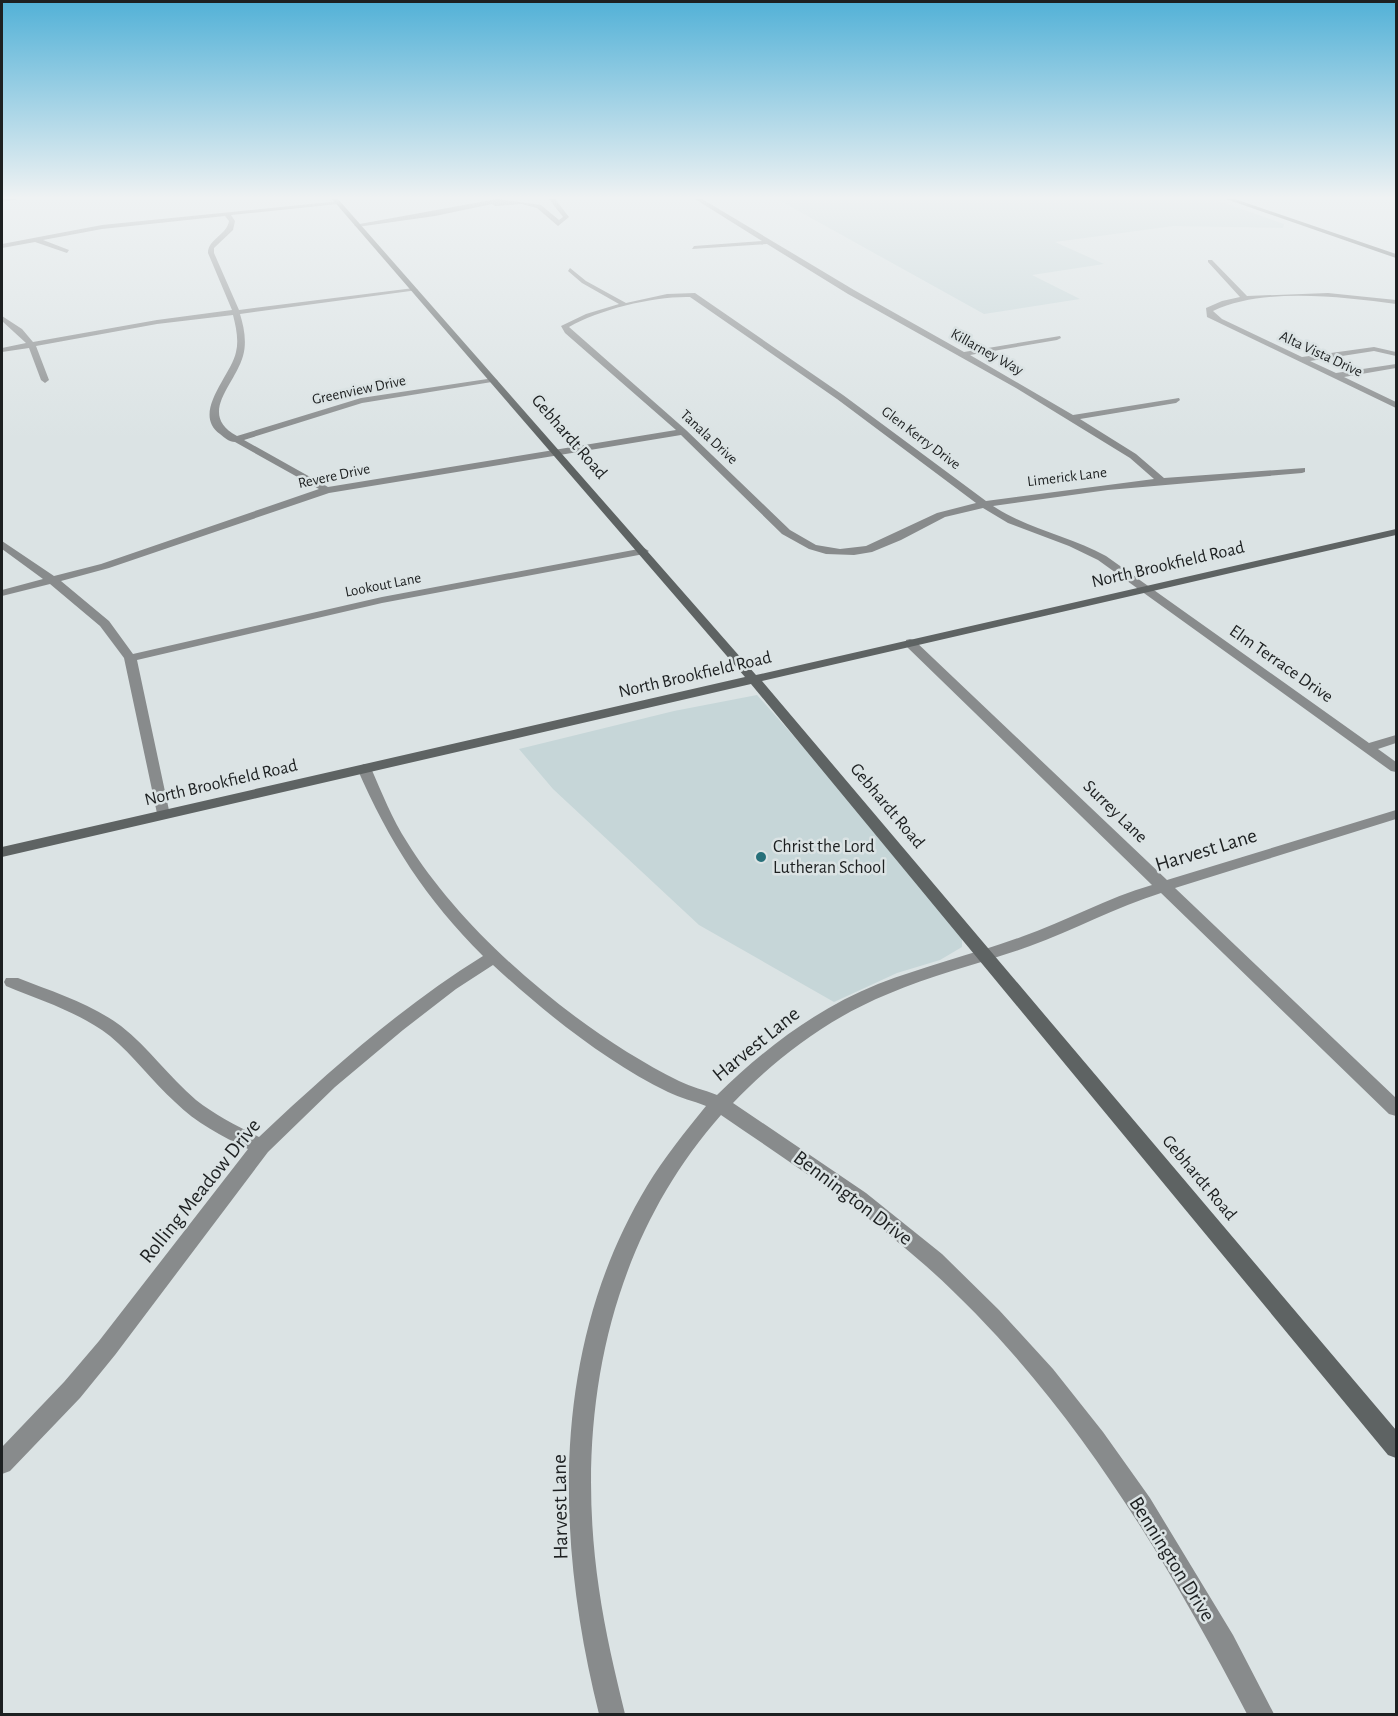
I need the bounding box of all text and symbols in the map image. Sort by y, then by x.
street label: Killarney Way [948,326,1026,378]
street label: Alta Vista Drive [1277,328,1365,380]
street label: Greenview Drive [311,373,407,407]
street label: Gebhardt Road [528,391,610,483]
street label: Glen Kerry Drive [879,404,963,472]
street label: Tanala Drive [678,407,741,467]
street label: Revere Drive [297,461,371,491]
street label: Limerick Lane [1026,465,1108,489]
street label: North Brookfield Road [1090,539,1246,591]
street label: Lookout Lane [344,570,422,600]
street label: Elm Terrace Drive [1226,622,1336,706]
street label: North Brookfield Road [617,649,773,701]
street label: North Brookfield Road [143,757,299,809]
street label: Gebhardt Road [846,760,928,852]
street label: Surrey Lane [1080,777,1150,847]
street label: Harvest Lane [1153,825,1259,875]
place label: Christ the Lord Lutheran School [773,838,886,877]
marker: Christ the Lord Lutheran School [754,850,768,864]
street label: Harvest Lane [708,1003,804,1085]
street label: Rolling Meadow Drive [136,1115,264,1267]
street label: Gebhardt Road [1158,1132,1240,1224]
street label: Bennington Drive [790,1147,916,1249]
street label: Harvest Lane [549,1454,571,1560]
street label: Bennington Drive [1125,1493,1219,1625]

